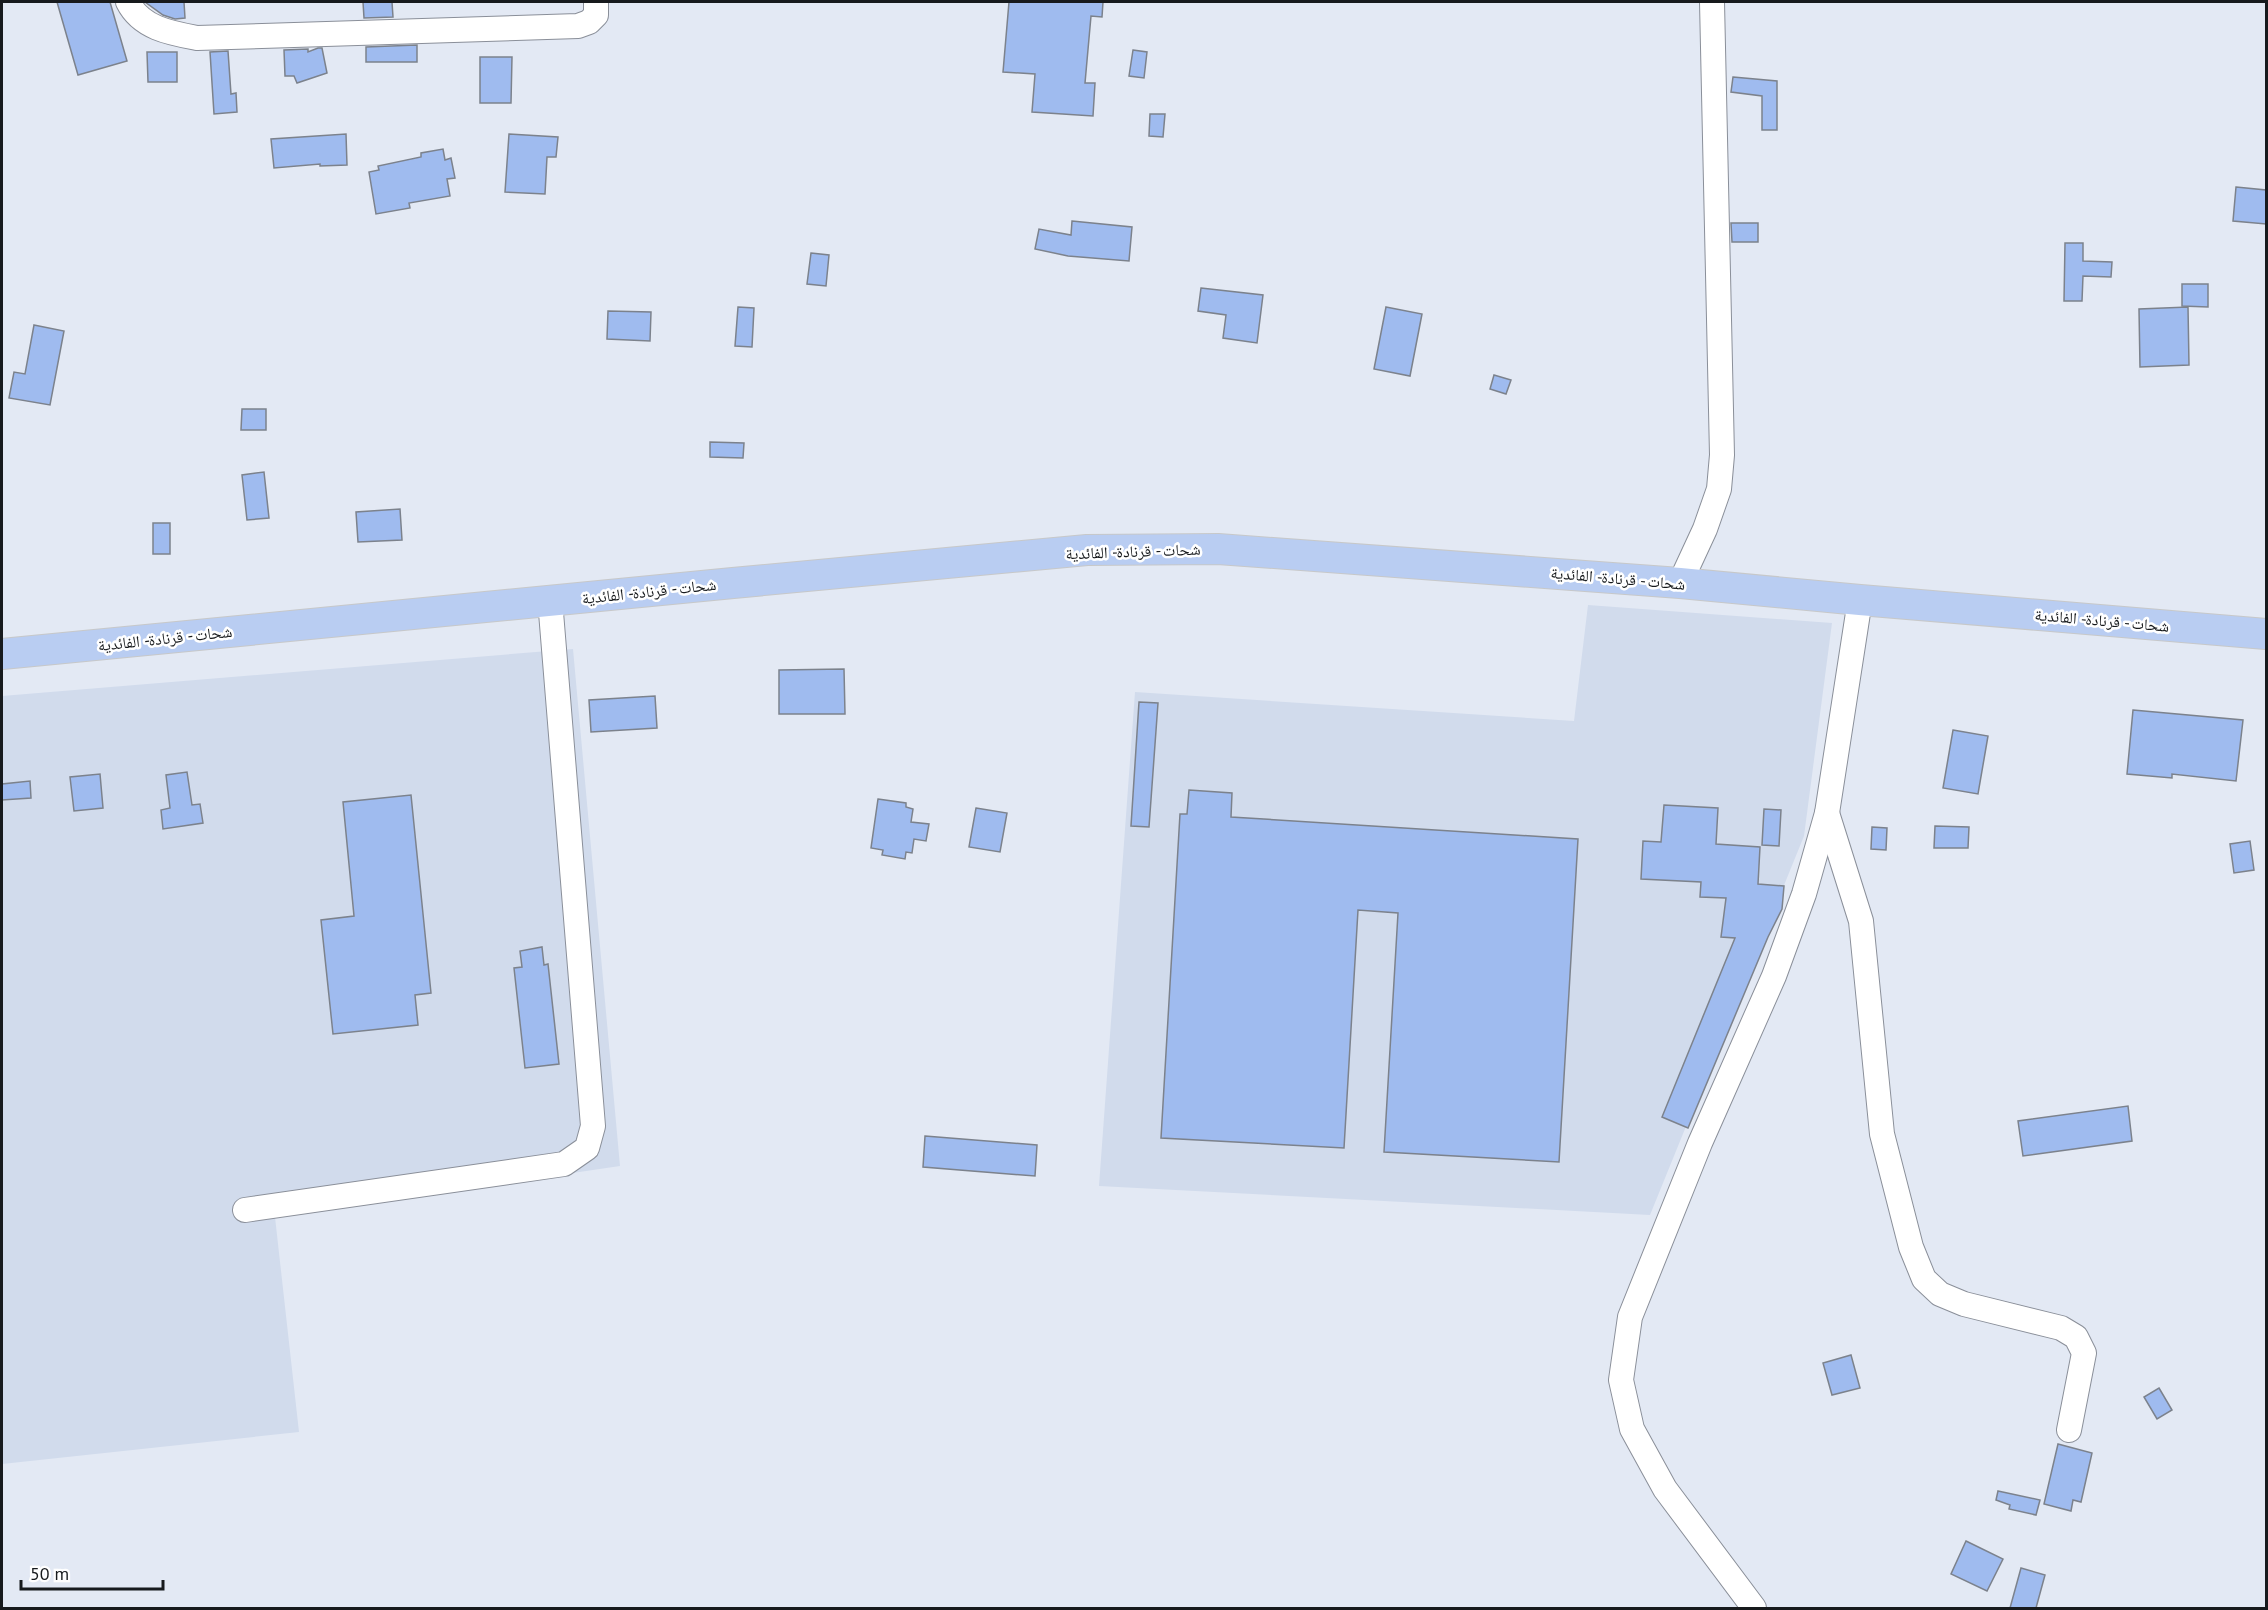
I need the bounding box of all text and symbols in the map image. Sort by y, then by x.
street label: شحات - قرنادة- الفائدية [1065,539,1201,563]
street label: شحات - قرنادة- الفائدية [1550,562,1686,594]
street label: شحات - قرنادة- الفائدية [581,574,717,608]
street label: شحات - قرنادة- الفائدية [2034,604,2170,636]
street label: شحات - قرنادة- الفائدية [97,621,233,655]
scale bar [21,1553,164,1591]
text: 50 m [30,1562,69,1585]

